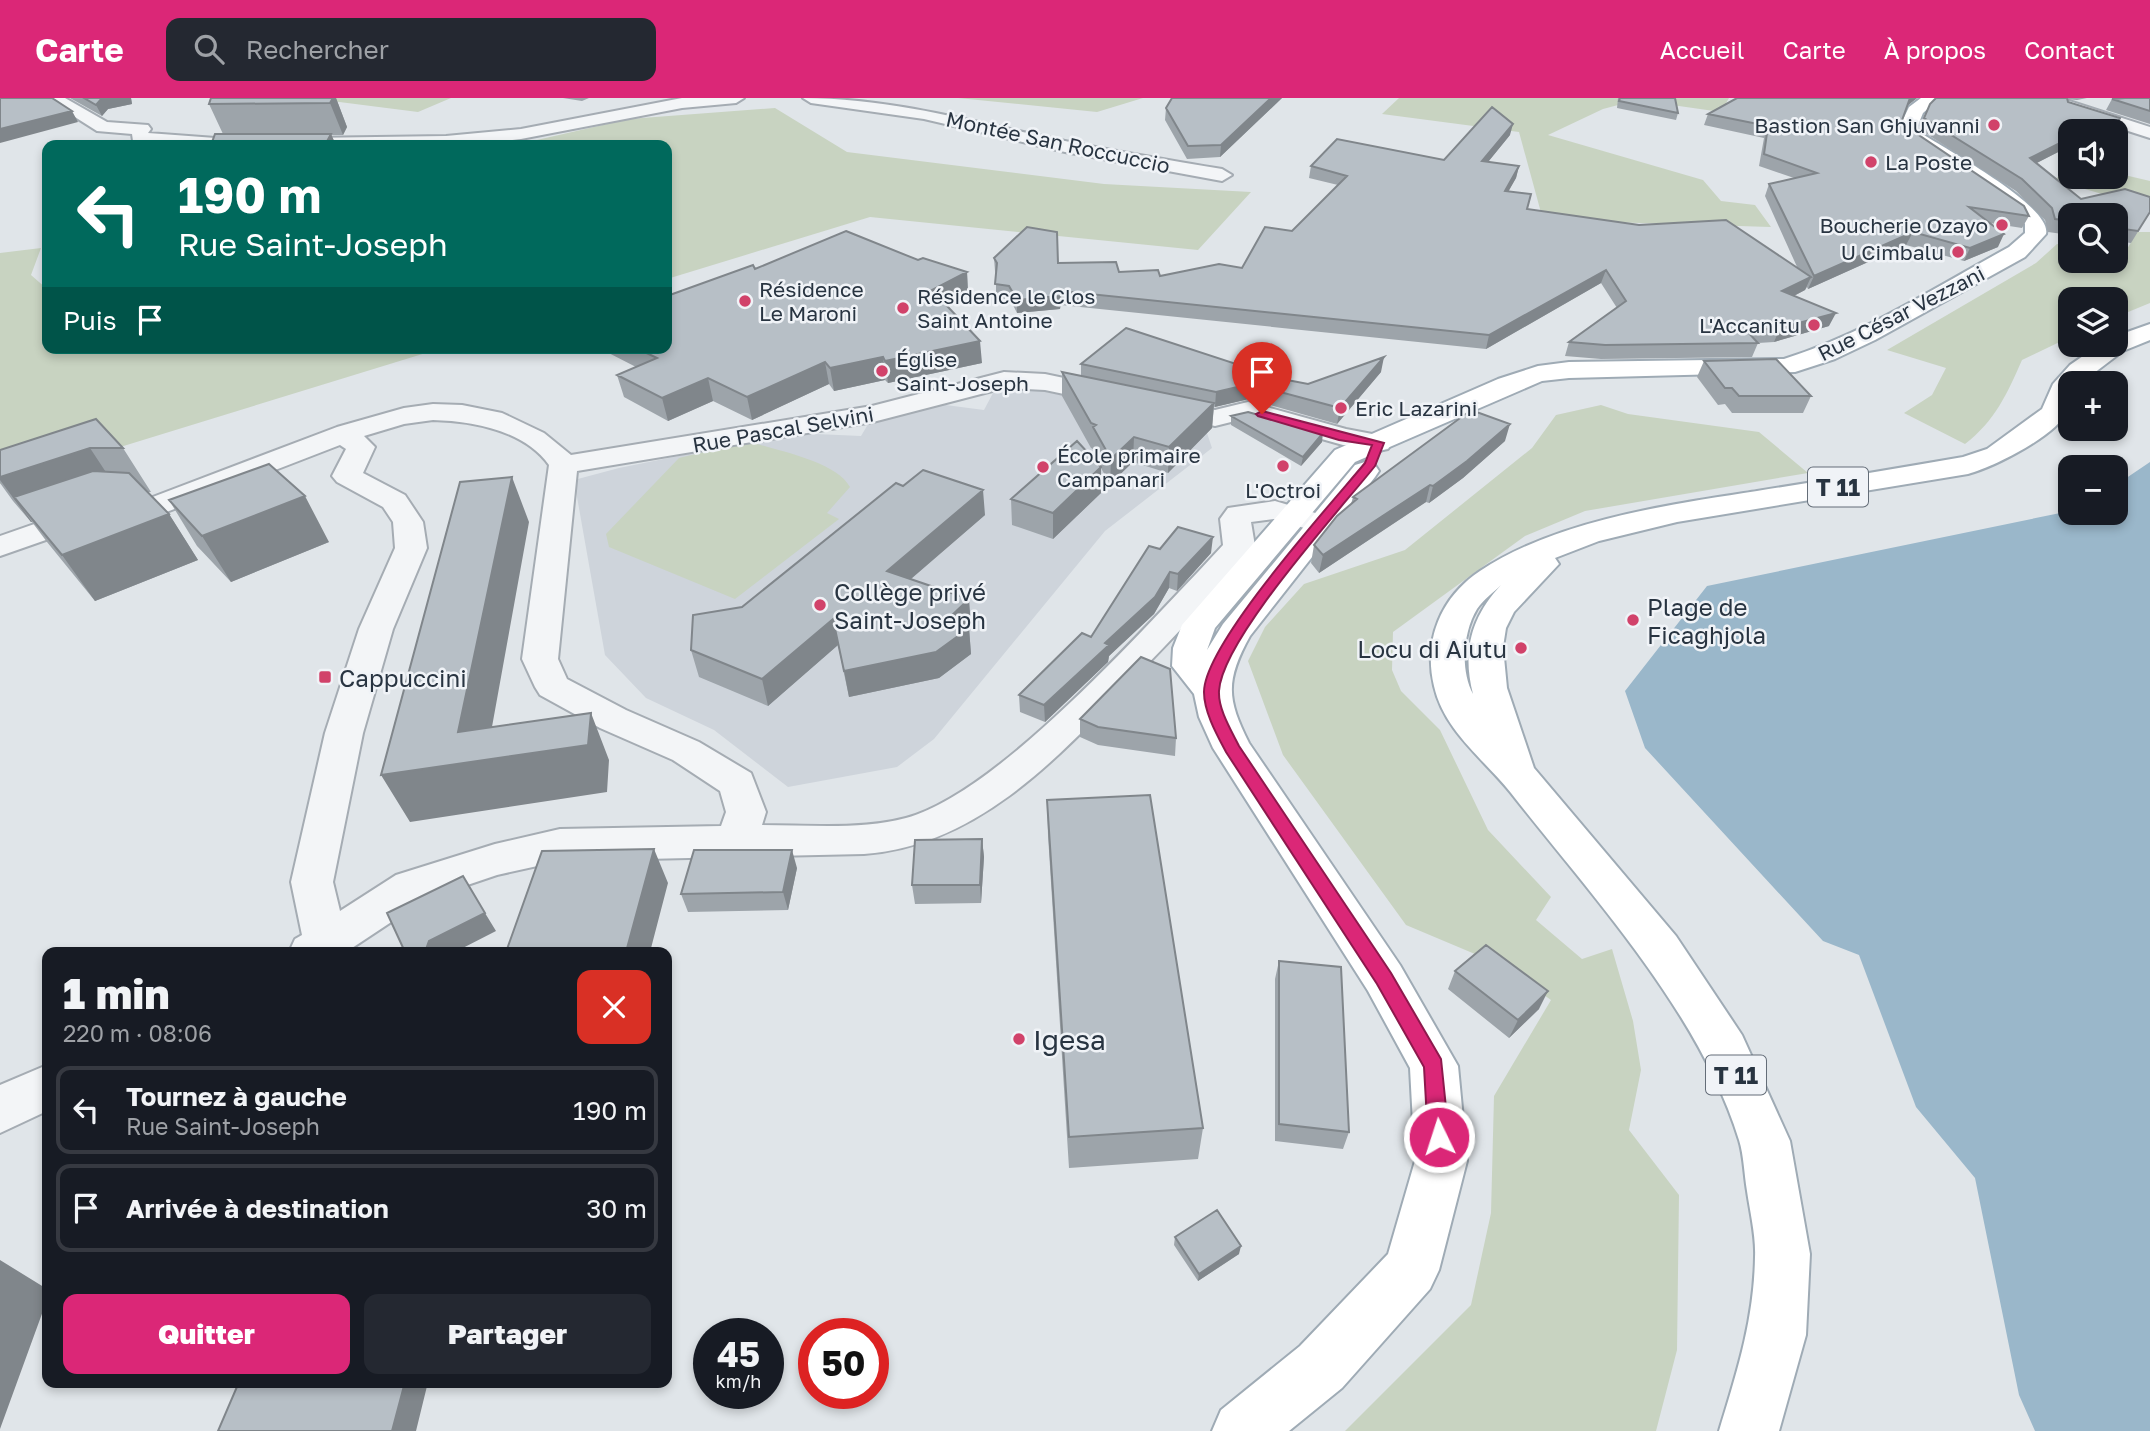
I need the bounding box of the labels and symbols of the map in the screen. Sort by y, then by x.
street label: Montée San Roccuccio [944,106,1172,178]
place label: Bastion San Ghjuvanni [1754,112,1980,138]
marker: Bastion San Ghjuvanni [1986,117,2002,133]
place label: La Poste [1885,149,1972,175]
marker: La Poste [1863,154,1879,170]
place label: Boucherie Ozayo [1819,212,1988,238]
marker: Boucherie Ozayo [1994,217,2010,233]
place label: U Cimbalu [1841,239,1944,265]
marker: U Cimbalu [1950,244,1966,260]
street label: Rue César Vezzani [1813,260,1989,366]
place label: Résidence Le Maroni [759,276,864,326]
place label: Résidence le Clos Saint Antoine [917,283,1095,333]
marker: Résidence Le Maroni [737,293,753,309]
marker: Résidence le Clos Saint Antoine [895,300,911,316]
place label: L'Accanitu [1699,312,1800,338]
marker: L'Accanitu [1806,317,1822,333]
pin [1232,342,1292,414]
place label: Église Saint-Joseph [896,346,1029,396]
marker: Église Saint-Joseph [874,363,890,379]
place label: Eric Lazarini [1355,395,1477,421]
street label: Rue Pascal Selvini [690,400,876,458]
marker: Eric Lazarini [1333,400,1349,416]
place label: École primaire Campanari [1057,442,1201,492]
marker: L'Octroi [1275,458,1291,474]
marker: École primaire Campanari [1035,459,1051,475]
road number: T 11 [1808,468,1868,506]
place label: L'Octroi [1245,477,1321,503]
place label: Collège privé Saint-Joseph [834,577,986,634]
place label: Plage de Ficaghjola [1647,592,1766,649]
marker: Collège privé Saint-Joseph [812,597,828,613]
marker: Plage de Ficaghjola [1625,612,1641,628]
place label: Locu di Aiutu [1357,634,1507,663]
marker: Locu di Aiutu [1513,640,1529,656]
place label: Cappuccini [339,663,467,692]
marker: Cappuccini [317,669,333,685]
place label: Igesa [1033,1023,1106,1056]
marker: Igesa [1011,1031,1027,1047]
road number: T 11 [1706,1056,1766,1094]
position arrow [1402,1100,1476,1174]
speed limit sign: 50 [798,1318,889,1409]

